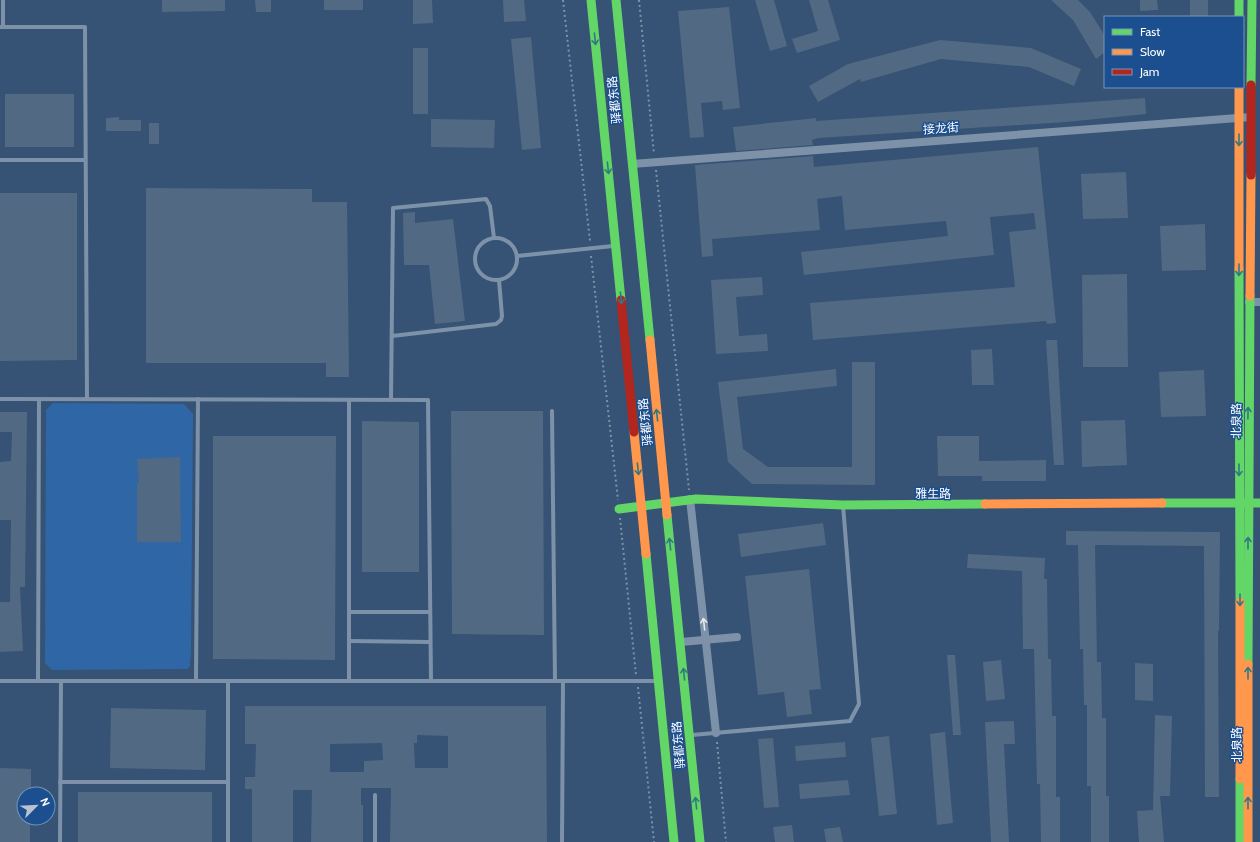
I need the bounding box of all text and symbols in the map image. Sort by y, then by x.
legend [1104,16,1244,88]
text: Fast [1140,24,1160,39]
one-way arrow [591,32,598,45]
text: Slow [1140,44,1165,59]
text: Jam [1139,64,1159,79]
street label: 驿都东路 [604,75,624,125]
street label: 接龙街 [923,119,959,137]
one-way arrow [1235,133,1243,146]
one-way arrow [604,161,611,174]
one-way arrow [1235,263,1243,276]
one-way arrow [617,291,624,304]
street label: 驿都东路 [635,397,655,447]
street label: 北泉路 [1228,403,1244,439]
one-way arrow [1244,407,1252,420]
one-way arrow [653,409,661,422]
one-way arrow [634,462,641,475]
one-way arrow [1235,463,1243,476]
street label: 雅生路 [915,486,951,501]
one-way arrow [1244,537,1252,550]
one-way arrow [666,538,674,551]
one-way arrow [1236,593,1244,606]
one-way arrow [700,618,707,631]
one-way arrow [1244,667,1252,680]
one-way arrow [680,668,687,681]
street label: 驿都东路 [668,720,688,770]
street label: 北泉路 [1229,727,1244,763]
north arrow [16,786,56,826]
text: N [37,796,53,808]
one-way arrow [692,797,700,810]
one-way arrow [1244,797,1252,810]

